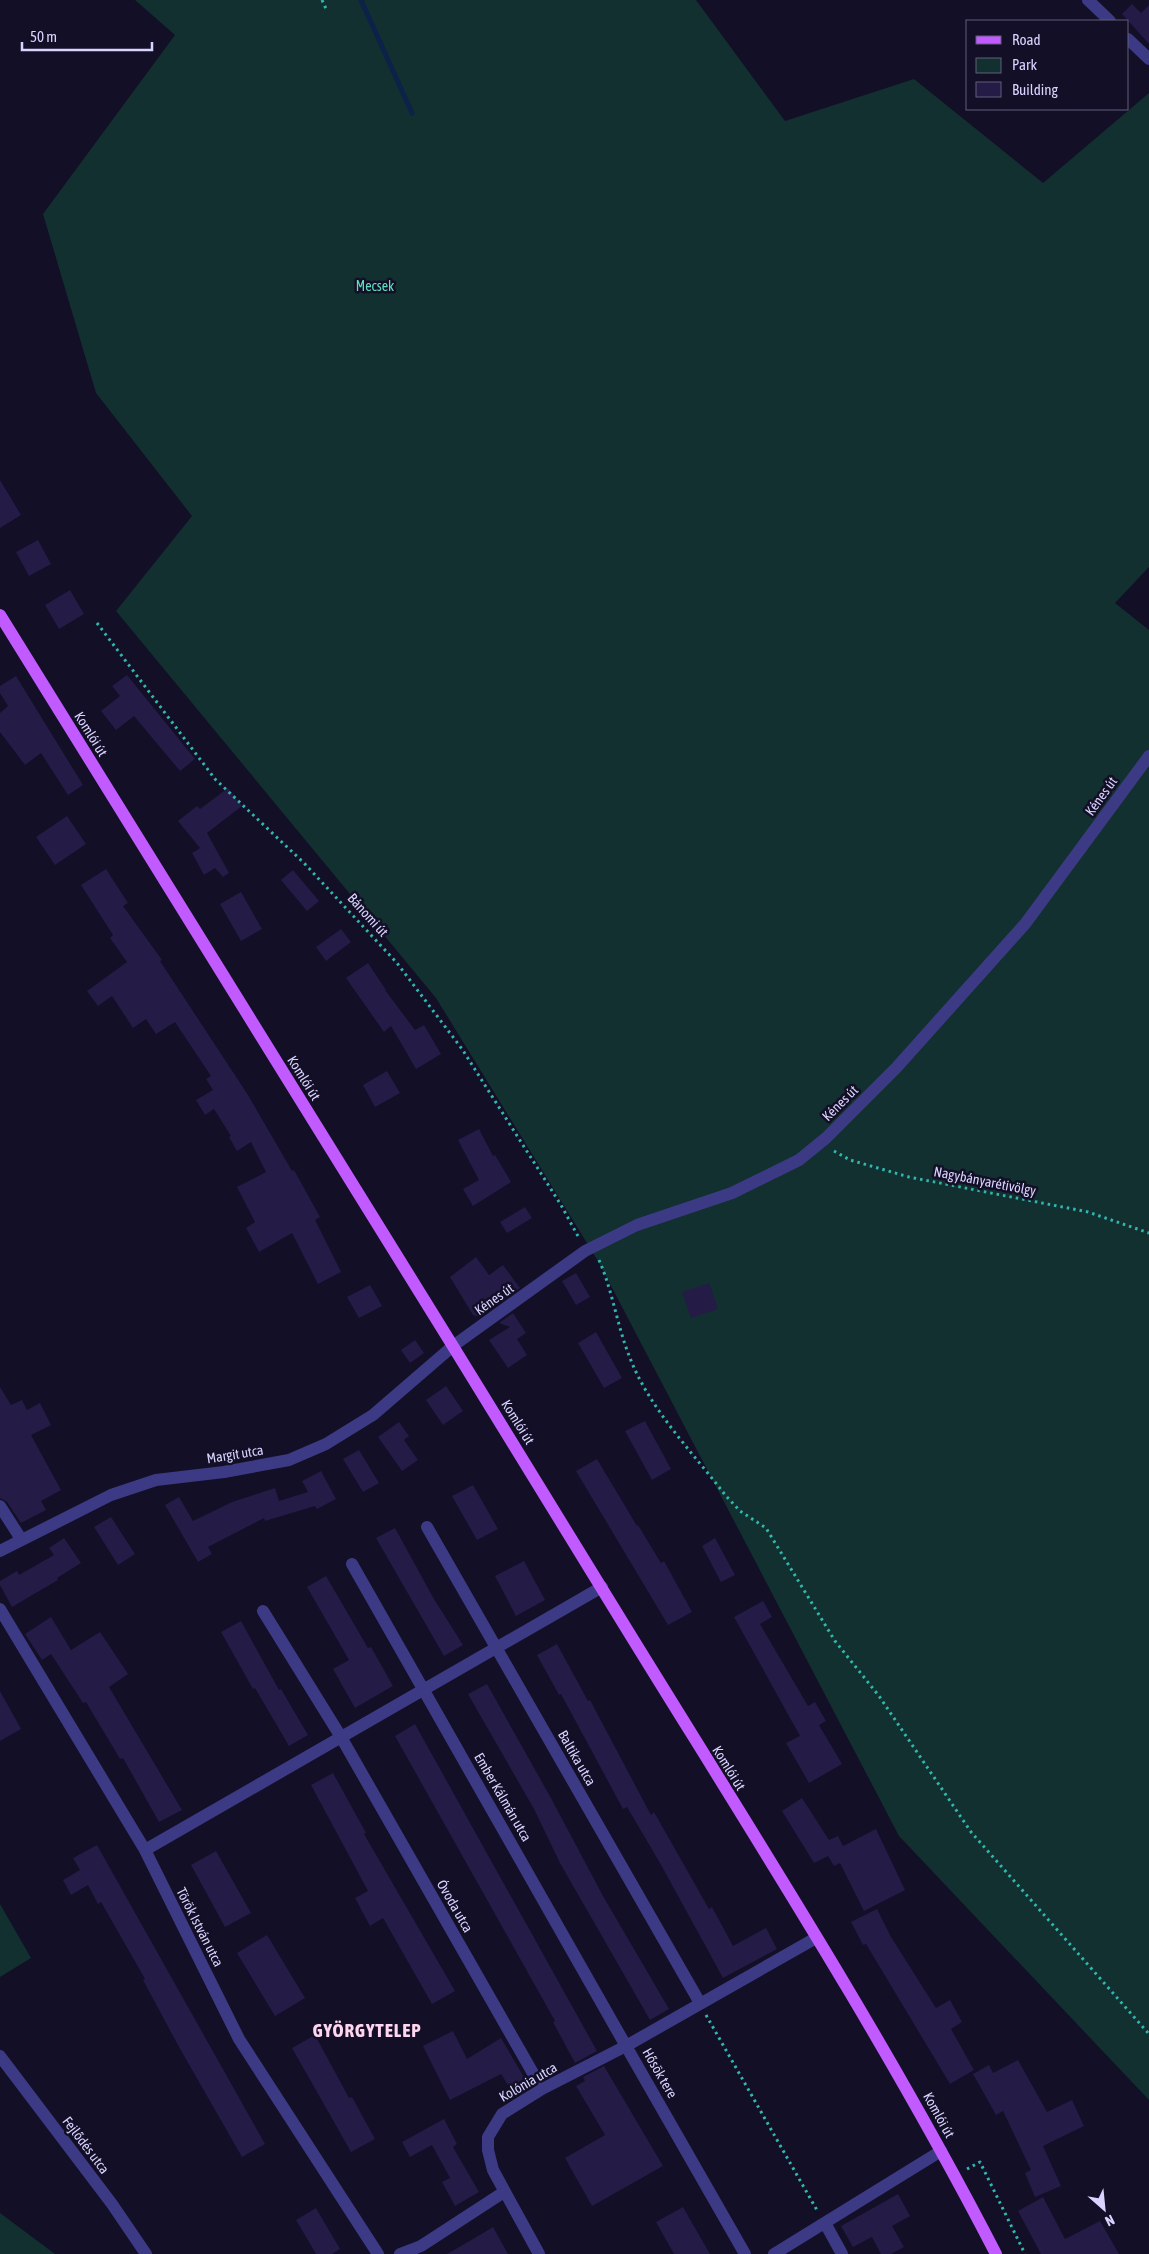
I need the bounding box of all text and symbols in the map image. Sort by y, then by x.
scale bar [22,20,152,52]
legend [966,20,1129,110]
text: 50 m [30,28,57,45]
text: Road [1012,31,1041,48]
text: Park [1012,56,1037,73]
text: Building [1012,81,1058,98]
park label: Mecsek [356,278,394,294]
street label: Komlói út [71,709,111,759]
street label: Kénes út [1082,774,1120,818]
street label: Bánomi út [344,890,392,940]
street label: Komlói út [284,1053,324,1103]
street label: Kénes út [819,1082,861,1124]
street label: Nagybányarétivölgy [932,1163,1038,1199]
street label: Kénes út [471,1280,517,1318]
street label: Komlói út [498,1397,538,1447]
street label: Margit utca [206,1442,264,1466]
street label: Baltika utca [555,1728,599,1788]
street label: Komlói út [709,1743,749,1793]
street label: Ember Kálmán utca [471,1750,535,1844]
street label: Óvoda utca [434,1877,476,1935]
street label: Török István utca [173,1885,227,1969]
district label: GYÖRGYTELEP [312,2019,422,2041]
street label: Hősök tere [639,2045,681,2101]
street label: Kolónia utca [496,2059,560,2105]
street label: Komlói út [920,2090,958,2140]
street label: Fejlődés utca [59,2113,113,2177]
north arrow [1079,2184,1129,2234]
text: N [1103,2212,1117,2230]

